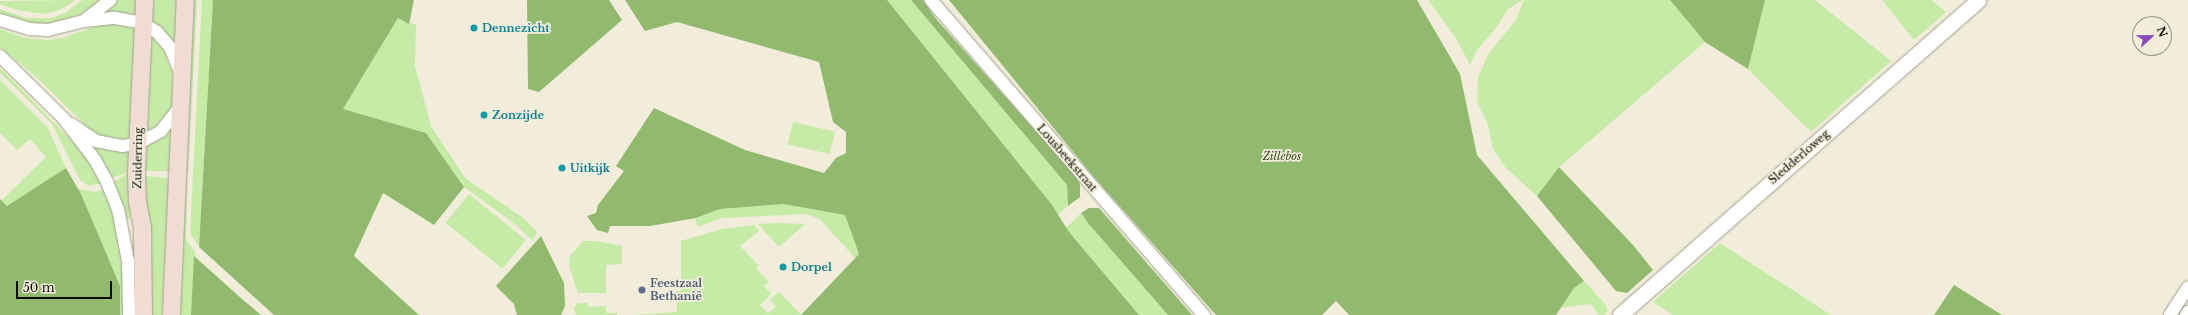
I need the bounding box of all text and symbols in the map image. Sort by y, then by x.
north arrow [2132,16,2172,56]
place label: Dennezicht [482,21,549,35]
marker: Dennezicht [469,23,479,33]
text: N [2154,24,2171,39]
place label: Zonzijde [492,108,544,122]
marker: Zonzijde [479,110,489,120]
street label: Lousbeekstraat [1034,122,1100,194]
street label: Zuiderring [131,127,145,189]
street label: Sledderloweg [1766,127,1832,187]
park label: Zillebos [1263,149,1301,163]
place label: Uitkijk [570,161,610,175]
marker: Uitkijk [557,163,567,173]
place label: Dorpel [791,260,832,274]
marker: Dorpel [778,262,788,272]
scale bar [18,273,114,299]
place label: Feestzaal Bethanië [650,277,702,303]
text: 50 m [23,280,55,295]
marker: Feestzaal Bethanië [637,285,647,295]

